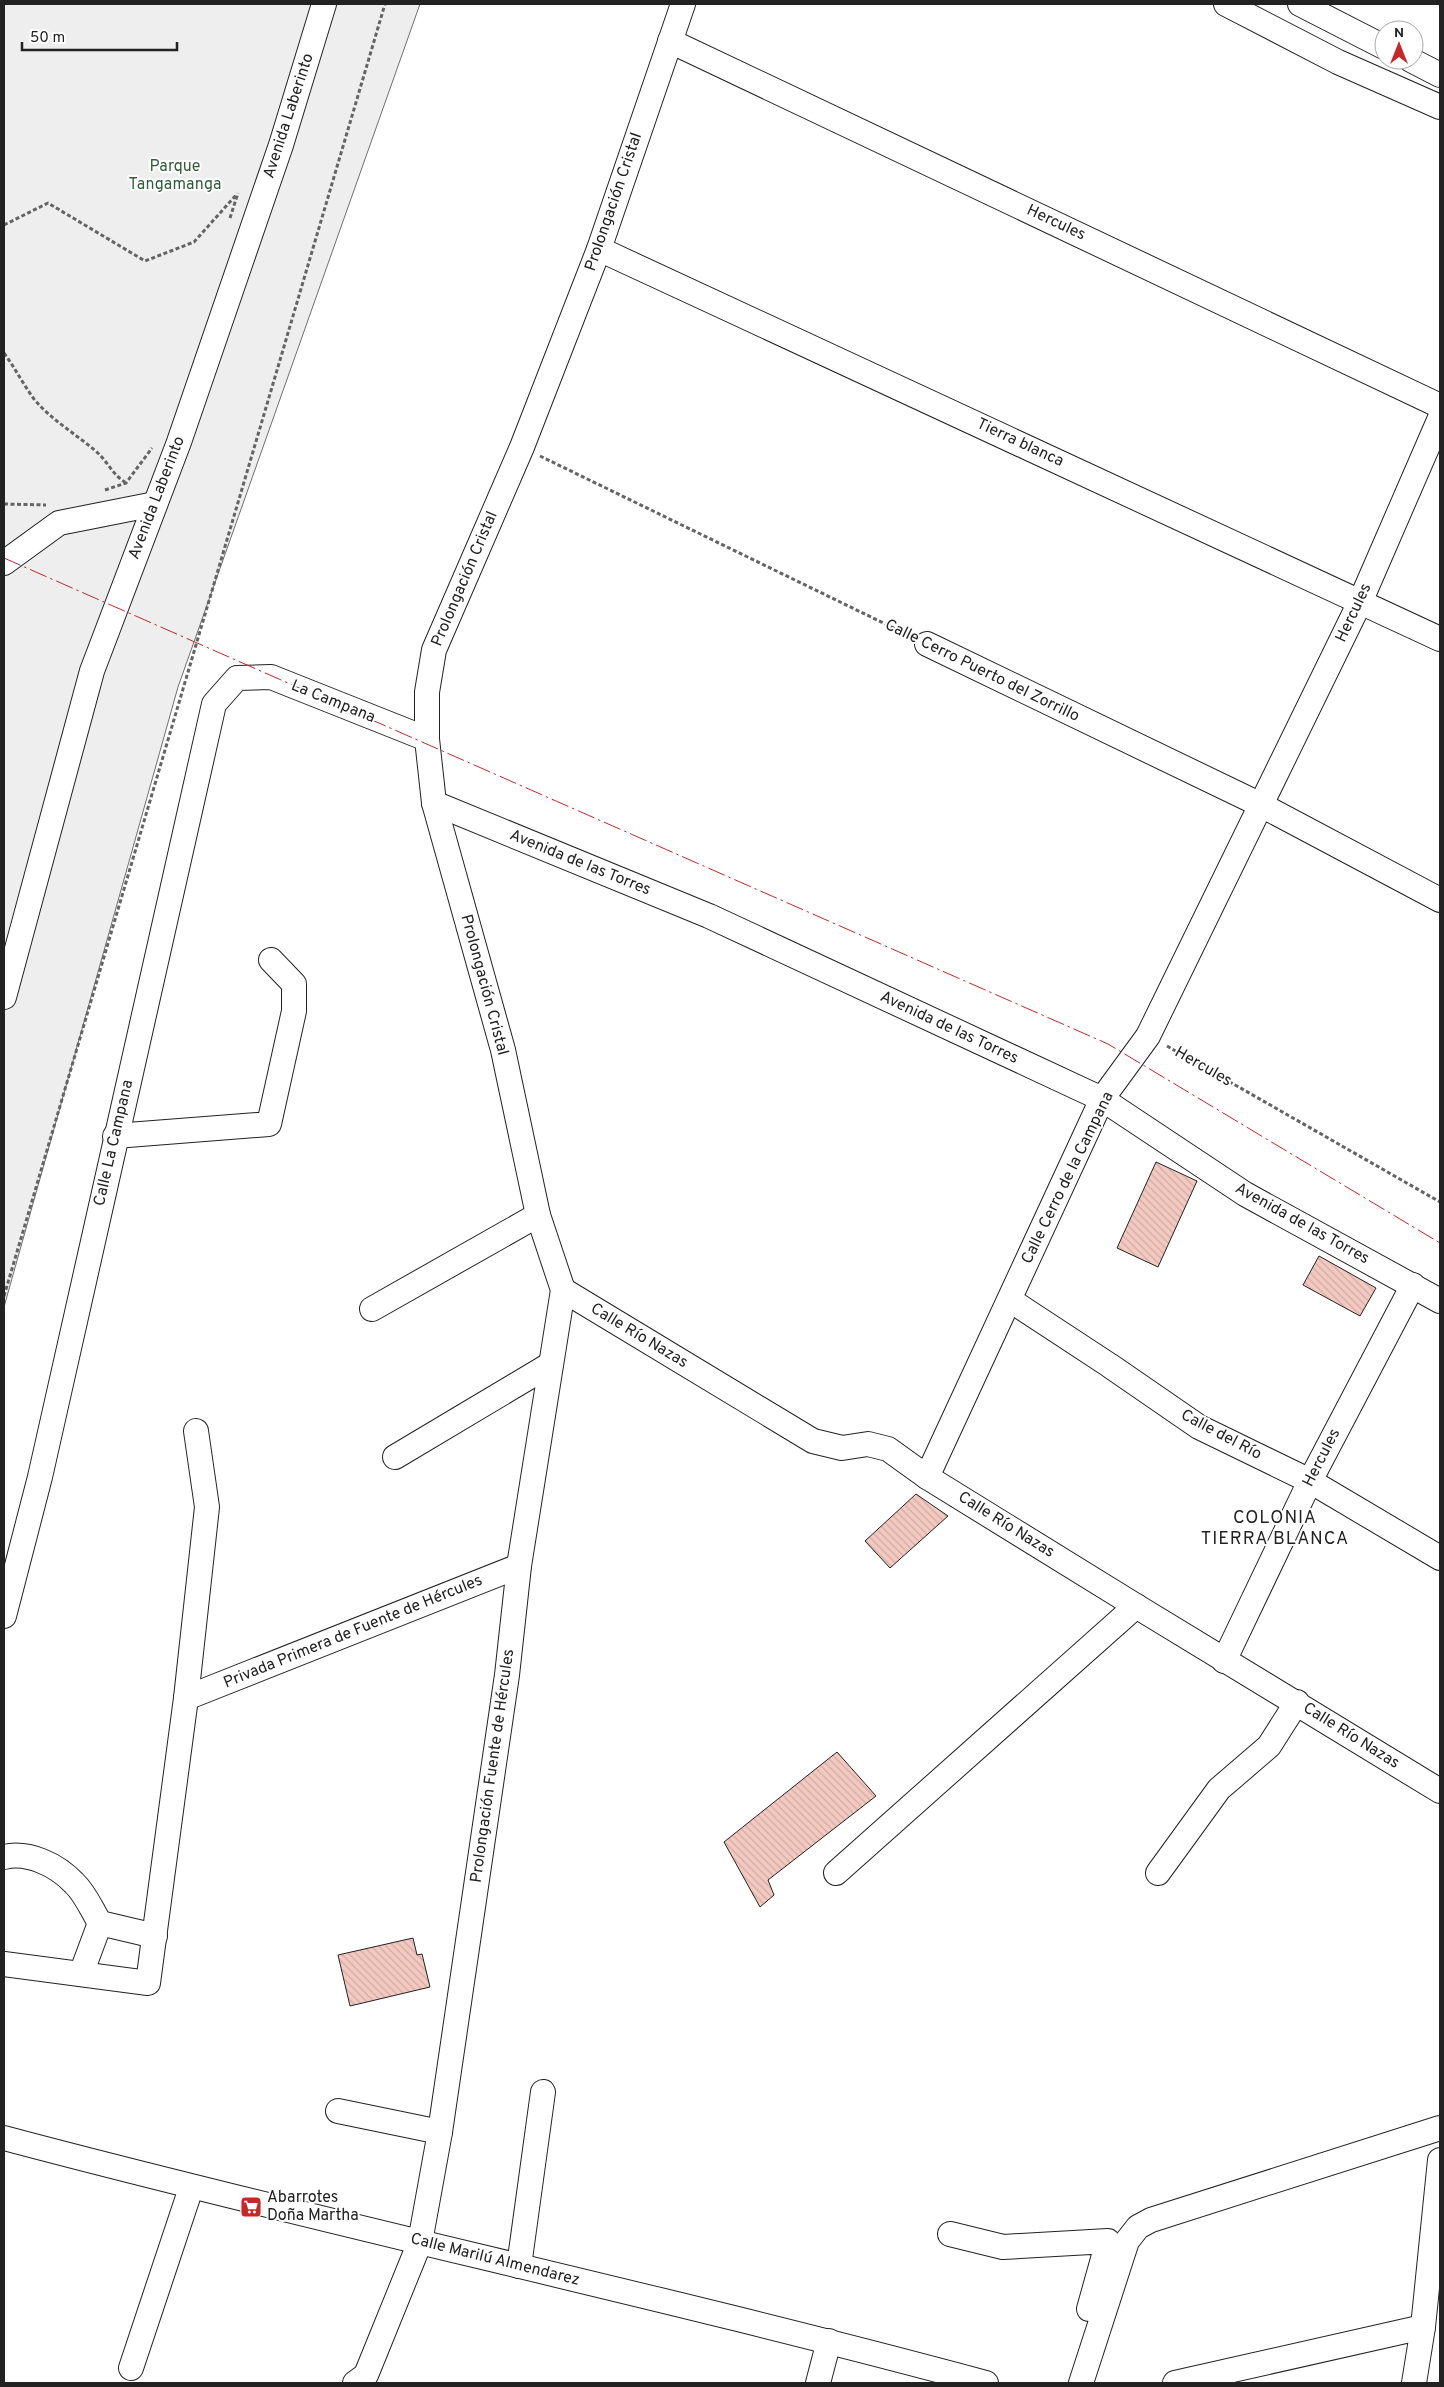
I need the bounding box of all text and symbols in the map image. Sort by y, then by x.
scale bar [22,20,178,52]
north arrow [1374,20,1424,70]
text: N [1394,25,1404,42]
text: 50 m [30,29,65,48]
street label: Avenida Laberinto [259,51,319,181]
street label: Prolongación Cristal [581,130,647,274]
park label: Parque Tangamanga [129,157,221,195]
street label: Hercules [1023,201,1089,245]
street label: Tierra blanca [973,414,1067,472]
street label: Avenida Laberinto [124,434,190,562]
street label: Prolongación Cristal [427,508,503,650]
street label: Hercules [1332,580,1376,646]
street label: Calle Cerro Puerto del Zorrillo [881,615,1083,727]
street label: La Campana [288,676,378,728]
street label: Avenida de las Torres [507,826,653,900]
street label: Prolongación Cristal [456,912,512,1058]
street label: Avenida de las Torres [877,987,1021,1069]
street label: Hercules [1171,1043,1235,1091]
street label: Calle La Campana [90,1078,138,1208]
street label: Calle Cerro de la Campana [1018,1089,1118,1267]
street label: Avenida de las Torres [1231,1179,1373,1269]
street label: Calle Río Nazas [587,1299,691,1373]
street label: Calle del Río [1177,1405,1265,1465]
street label: Hercules [1299,1425,1345,1491]
street label: Calle Río Nazas [954,1487,1058,1563]
district label: COLONIA TIERRA BLANCA [1201,1507,1349,1551]
street label: Privada Primera de Fuente de Hércules [221,1571,485,1693]
street label: Prolongación Fuente de Hércules [467,1648,519,1884]
street label: Calle Río Nazas [1299,1698,1403,1774]
place label: Abarrotes Doña Martha [267,2188,359,2226]
supermarket icon: Abarrotes Doña Martha [239,2195,263,2219]
street label: Calle Marilú Almendarez [408,2229,582,2291]

